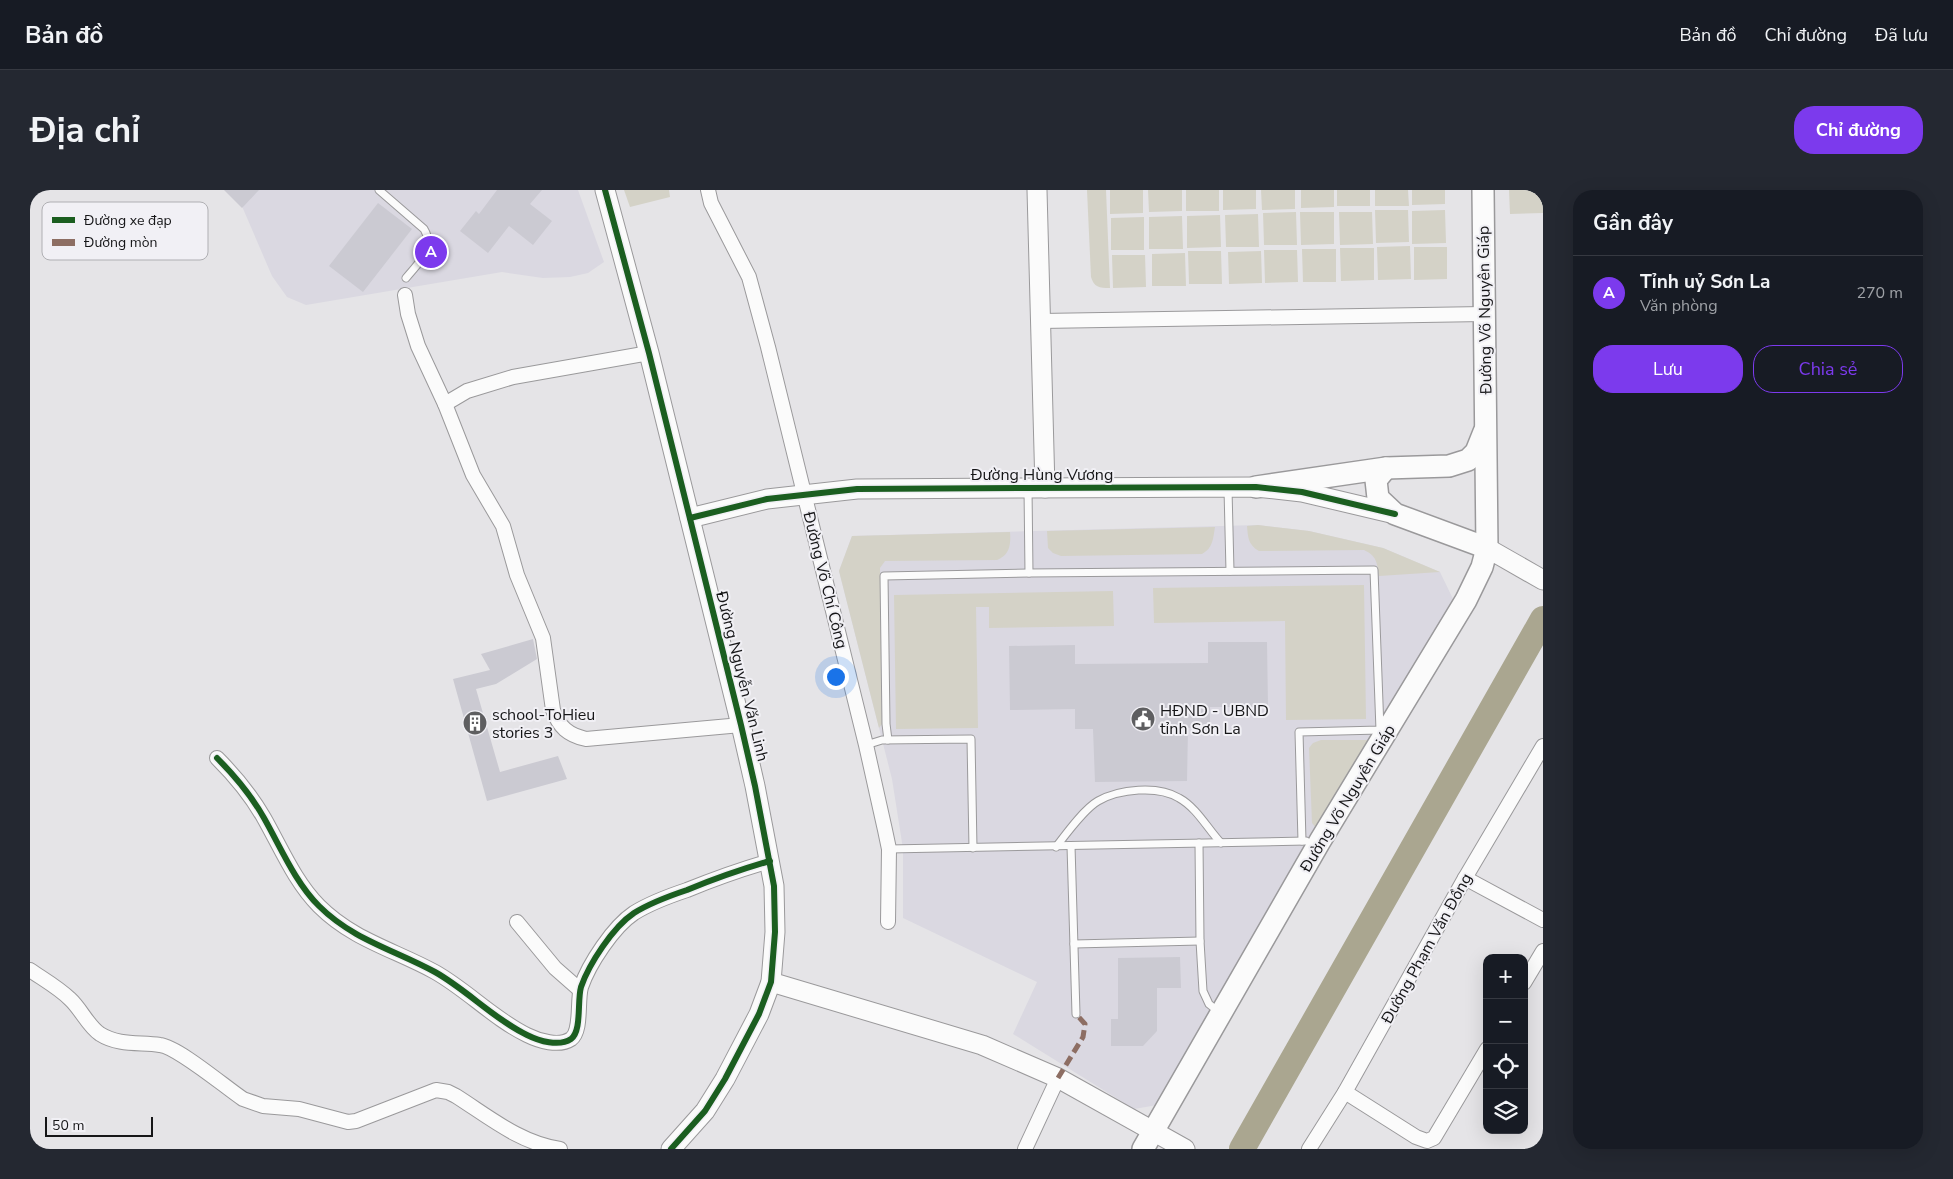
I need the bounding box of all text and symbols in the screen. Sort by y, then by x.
text: Bản đồ [25,19,103,51]
text: Bản đồ [1679,23,1736,47]
text: Chỉ đường [1764,23,1847,47]
text: Đã lưu [1875,23,1928,47]
button: Chỉ đường [1794,106,1923,154]
text: Địa chỉ [30,107,140,154]
legend [42,202,208,260]
text: Gần đây [1593,209,1673,237]
text: Đường xe đạp [83,211,172,230]
street label: Đường Võ Nguyên Giáp [1473,226,1497,395]
text: Đường mòn [83,233,158,252]
pin: A [415,233,447,271]
text: Tỉnh uỷ Sơn La [1640,269,1770,295]
text: A [1603,282,1615,304]
text: 270 m [1856,282,1903,304]
text: Văn phòng [1640,295,1718,317]
button: Lưu [1593,345,1743,393]
button: Chia sẻ [1753,345,1903,393]
street label: Đường Hùng Vương [970,464,1113,486]
street label: Đường Võ Chí Công [797,508,853,651]
street label: Đường Nguyễn Văn Linh [710,588,774,764]
your location [823,664,849,690]
place label: HĐND - UBND tỉnh Sơn La [1160,700,1269,740]
place label: school-ToHieu stories 3 [492,704,595,744]
public building icon: HĐND - UBND tỉnh Sơn La [1130,706,1156,732]
building icon: school-ToHieu stories 3 [462,710,488,736]
street label: Đường Võ Nguyên Giáp [1295,721,1401,877]
street label: Đường Phạm Văn Đồng [1376,869,1477,1029]
map controls [1483,954,1528,1134]
button: + [1483,954,1528,999]
button: − [1483,999,1528,1044]
button: locate [1483,1044,1528,1089]
button: layers [1483,1089,1528,1134]
scale bar [45,1114,152,1137]
text: 50 m [52,1116,84,1135]

